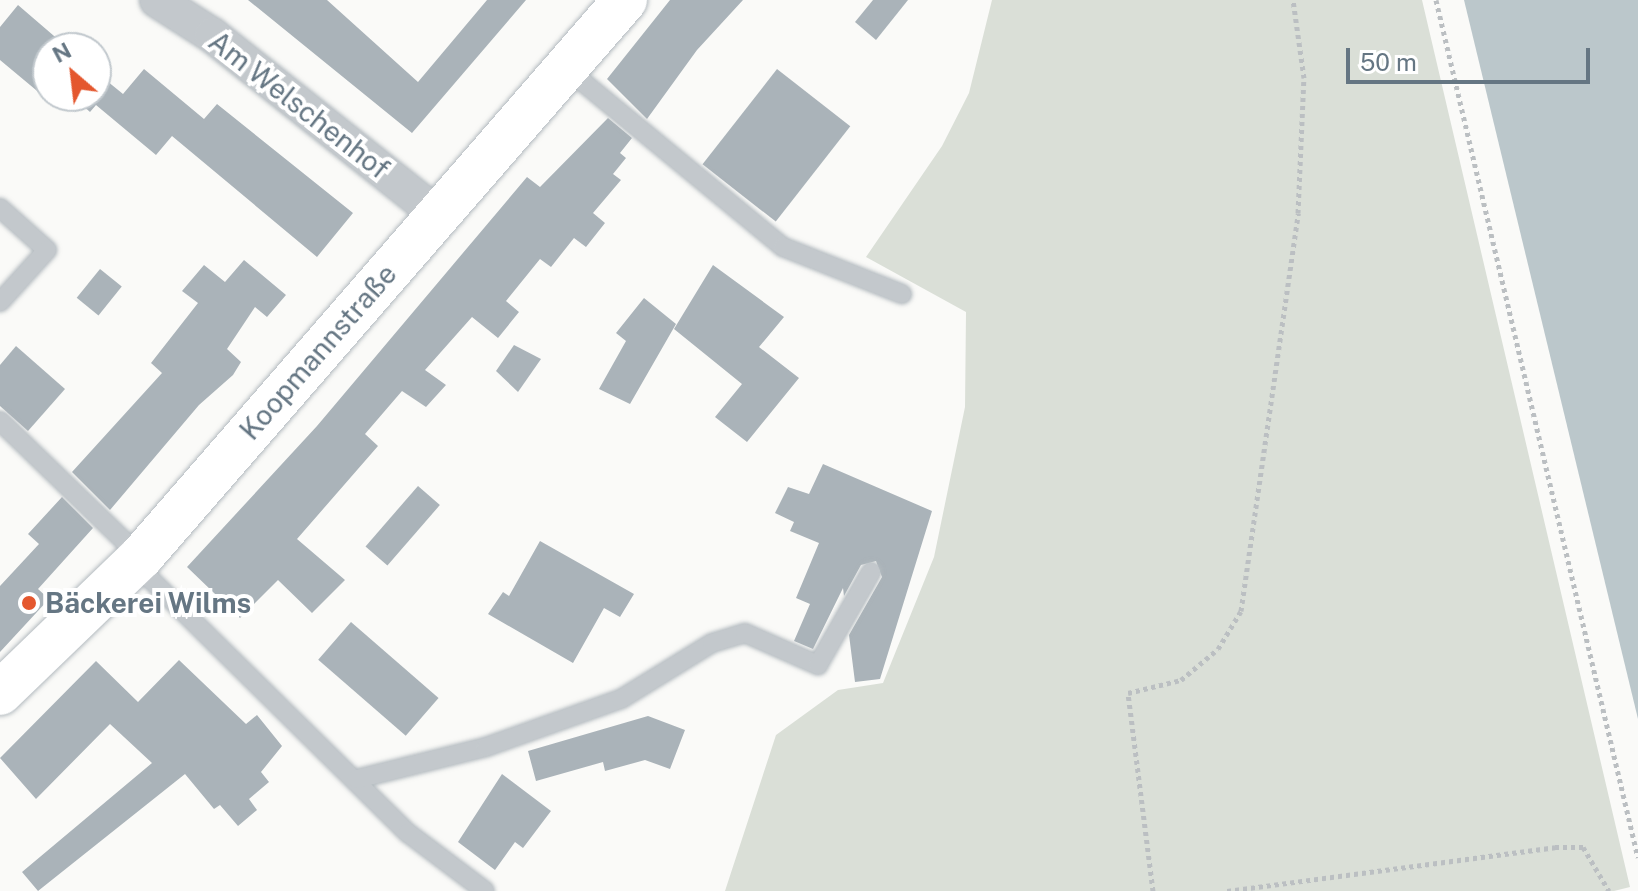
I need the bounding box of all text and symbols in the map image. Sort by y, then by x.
street label: Am Welschenhof [202,24,396,186]
north arrow [32,32,112,112]
scale bar [1350,32,1594,82]
text: N [48,37,75,68]
text: 50 m [1360,48,1417,76]
street label: Koopmannstraße [233,257,403,447]
place label: Bäckerei Wilms [45,586,252,620]
marker: Bäckerei Wilms [20,594,38,612]

